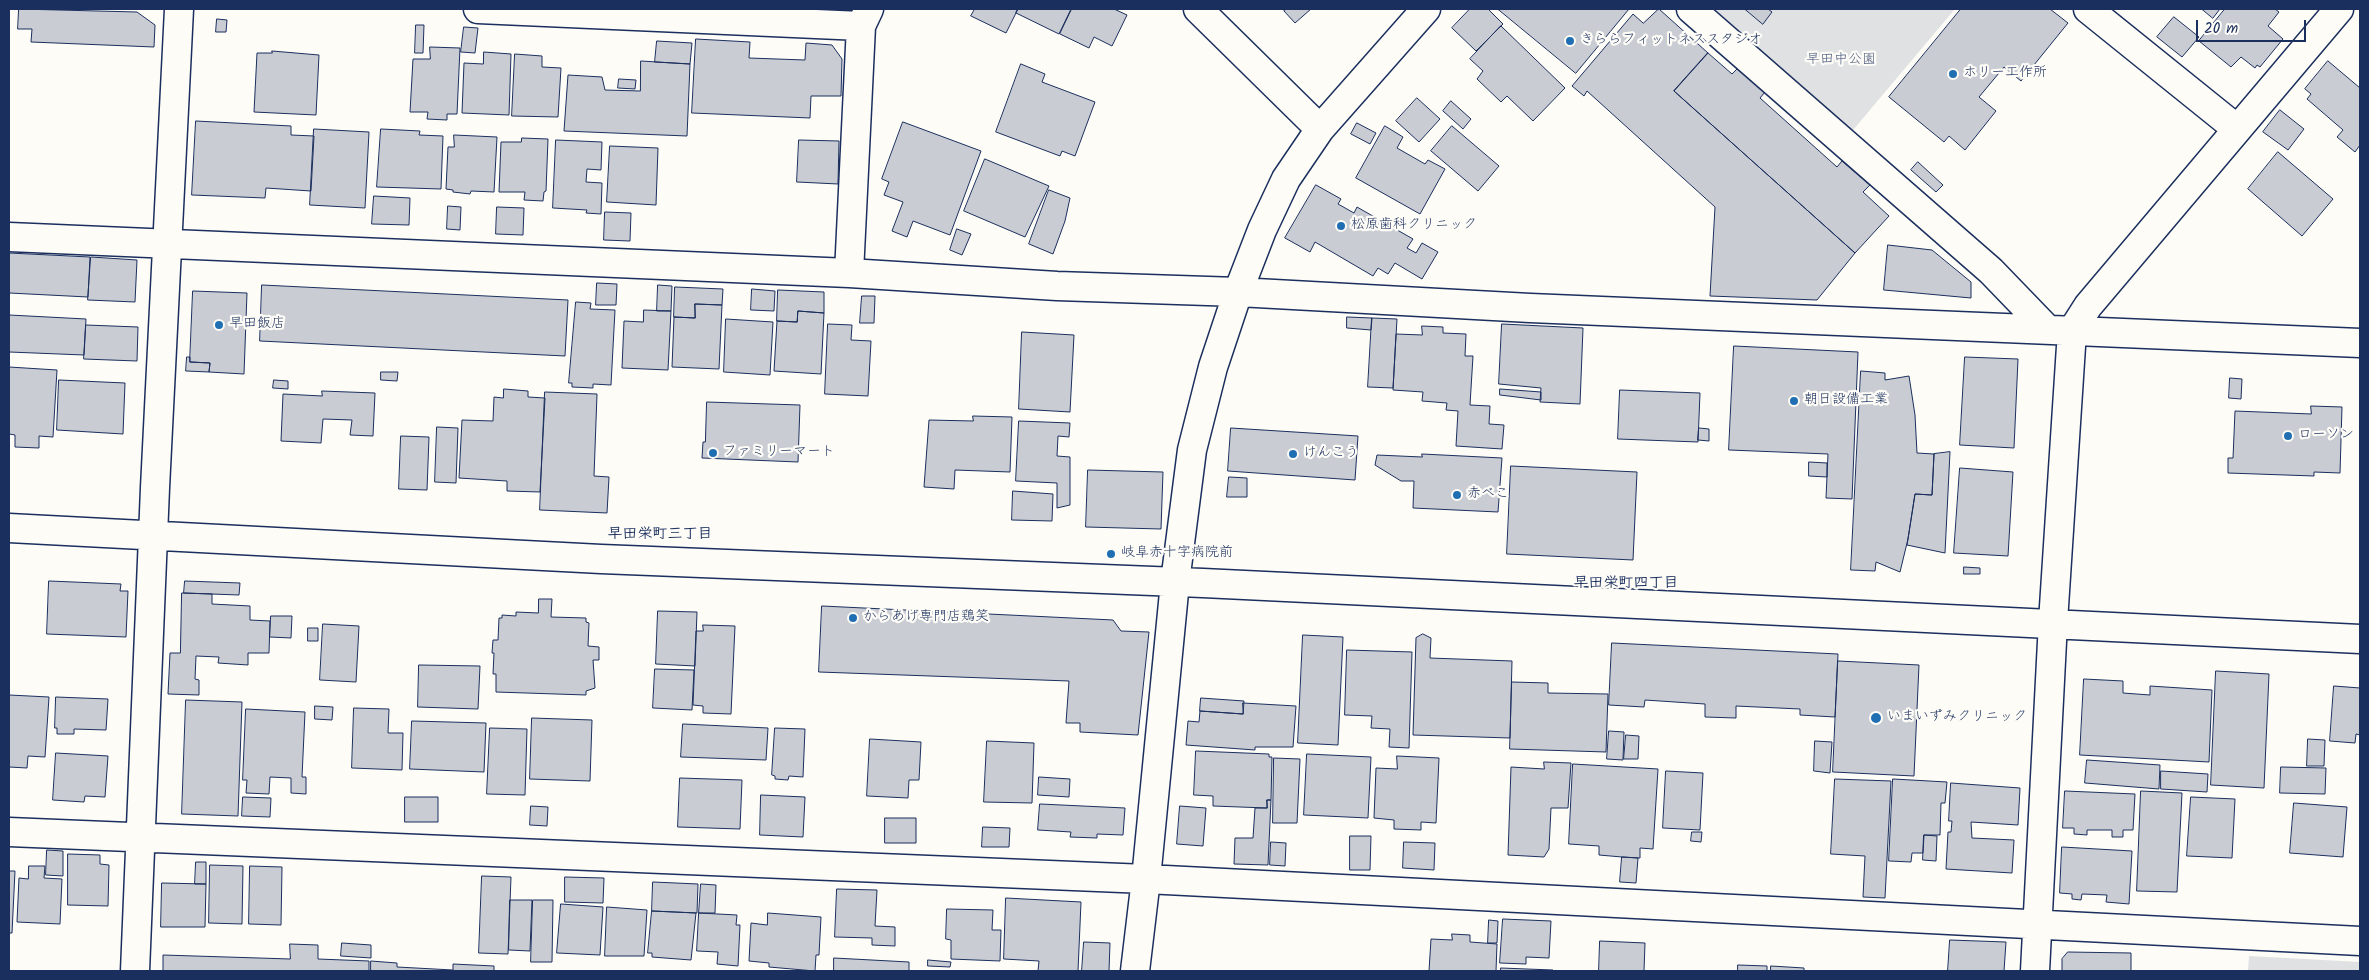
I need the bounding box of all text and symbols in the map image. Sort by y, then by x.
scale bar [2199,10,2309,42]
text: 20 m [2204,17,2238,41]
place label: きららフィットネススタジオ [1580,33,1762,49]
marker: きららフィットネススタジオ [1564,35,1576,47]
park label: 早田中公園 [1806,53,1876,69]
place label: ホリー工作所 [1963,66,2047,82]
marker: ホリー工作所 [1947,68,1959,80]
place label: 松原歯科クリニック [1351,218,1477,234]
marker: 松原歯科クリニック [1335,220,1347,232]
place label: 早田飯店 [229,317,285,333]
marker: 早田飯店 [213,319,225,331]
place label: 朝日設備工業 [1804,393,1888,409]
marker: 朝日設備工業 [1788,395,1800,407]
place label: ローソン [2298,428,2354,444]
marker: ローソン [2282,430,2294,442]
place label: ファミリーマート [723,445,835,461]
place label: けんこう [1303,446,1359,462]
marker: ファミリーマート [707,447,719,459]
marker: けんこう [1287,448,1299,460]
place label: 赤べこ [1467,487,1509,503]
marker: 赤べこ [1451,489,1463,501]
district label: 早田栄町三丁目 [608,526,712,544]
place label: 岐阜赤十字病院前 [1121,546,1233,562]
marker: 岐阜赤十字病院前 [1105,548,1117,560]
district label: 早田栄町四丁目 [1574,575,1678,593]
place label: からあげ専門店鶏笑 [863,610,989,626]
marker: からあげ専門店鶏笑 [847,612,859,624]
place label: いまいずみクリニック [1887,710,2027,726]
marker: いまいずみクリニック [1869,711,1883,725]

